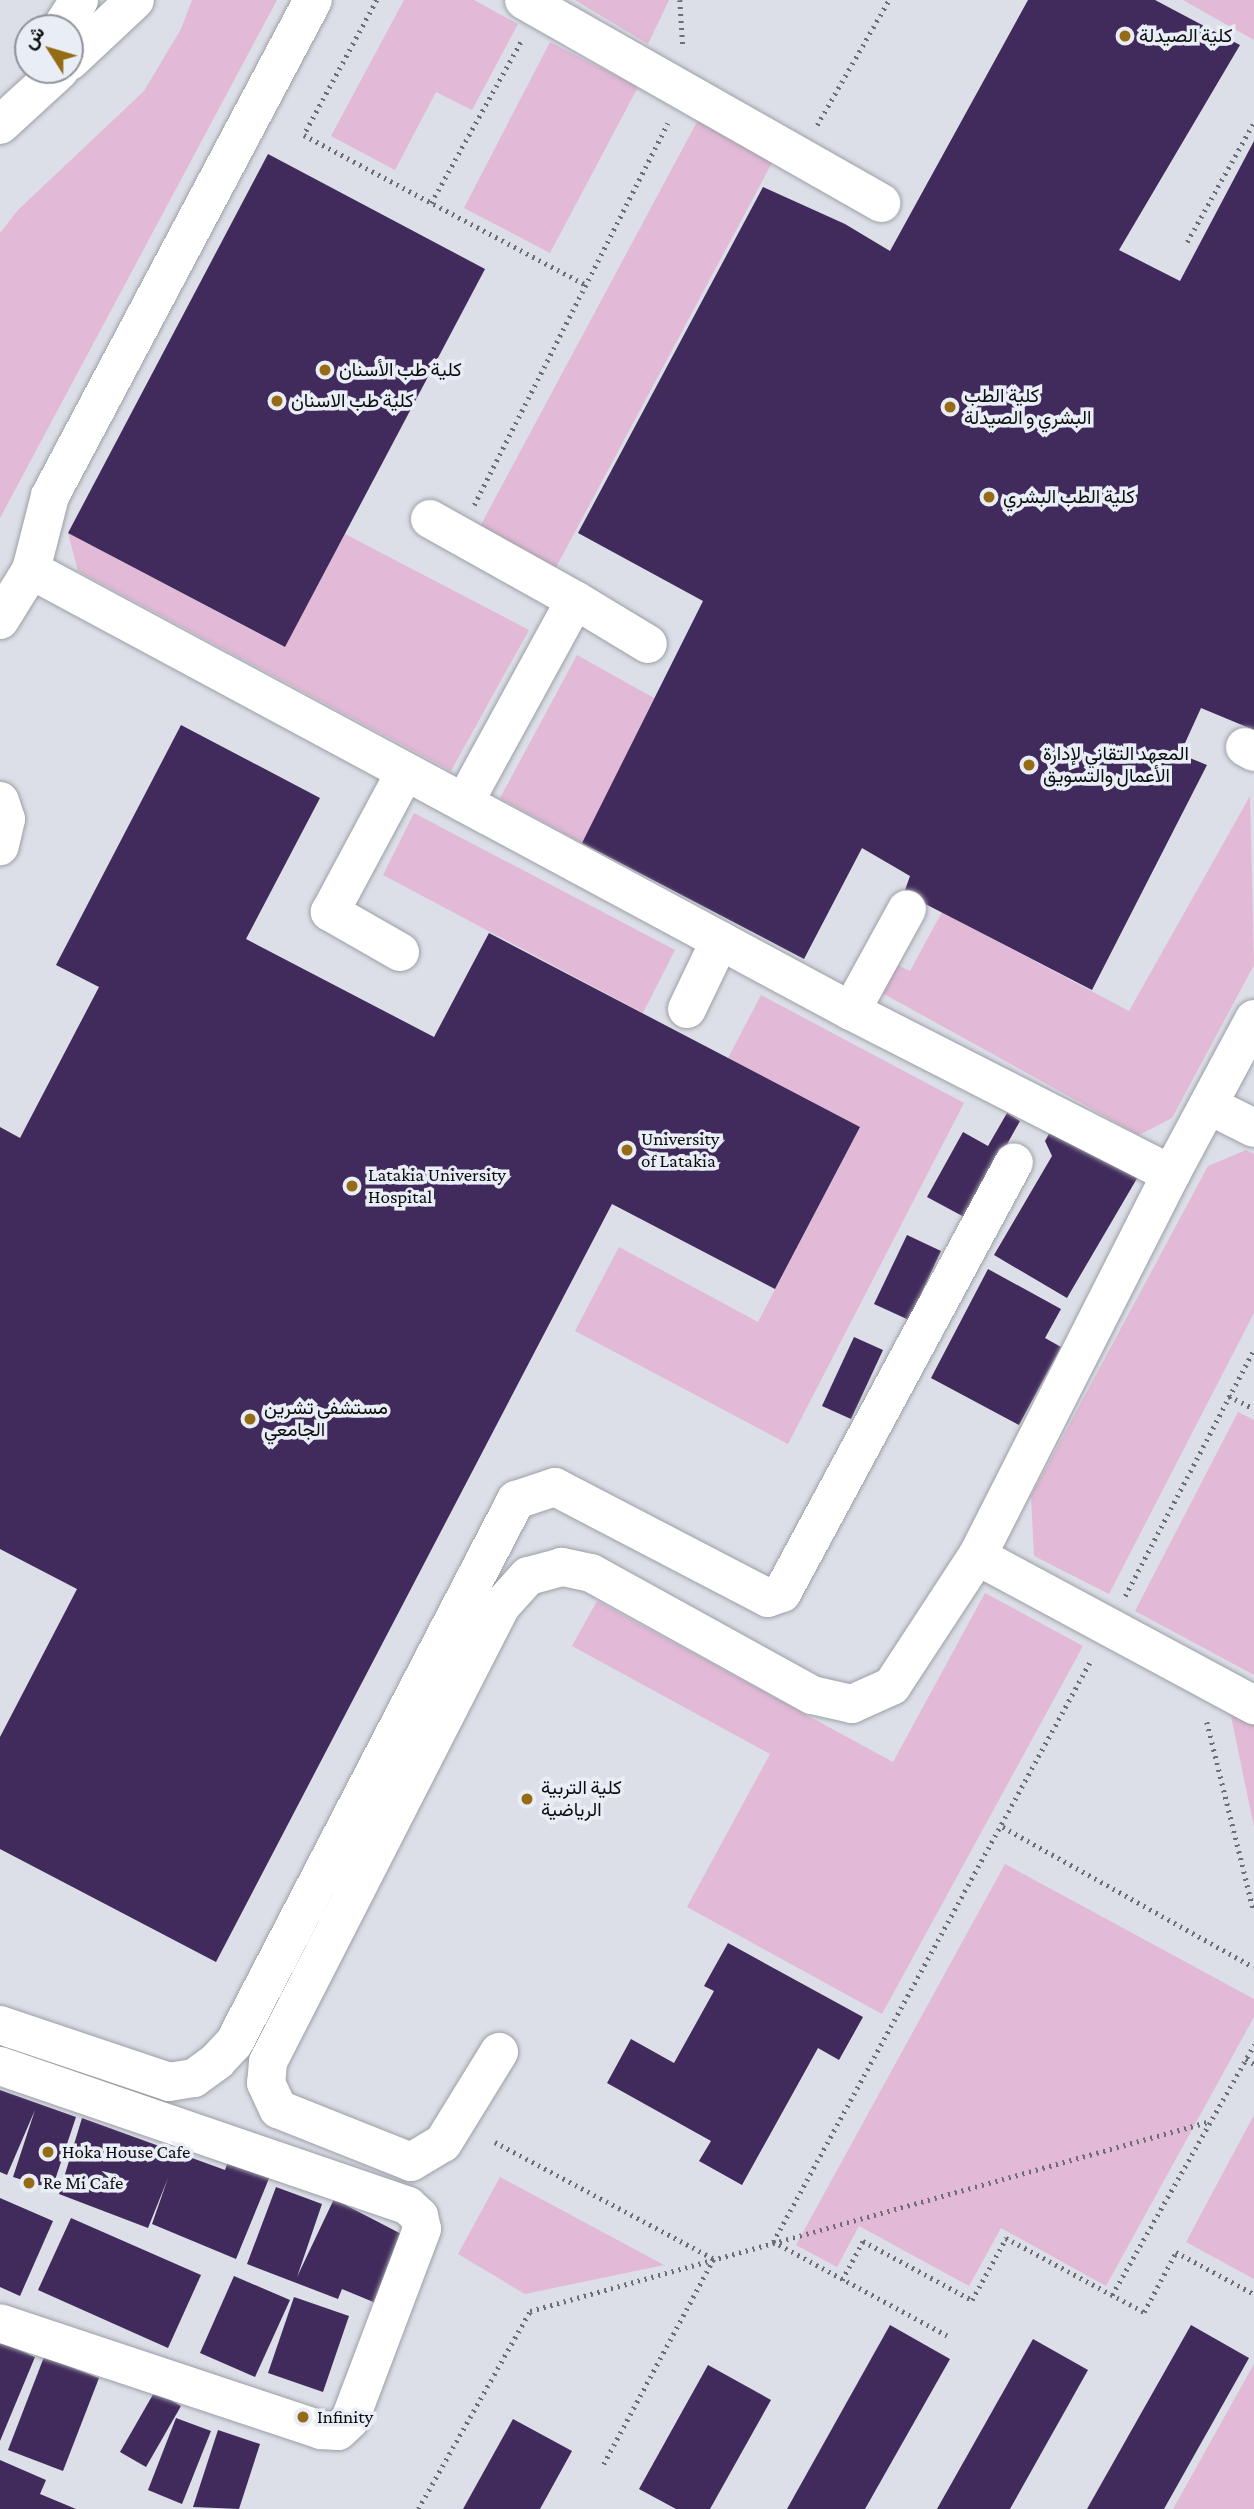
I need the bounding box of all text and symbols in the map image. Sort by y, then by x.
north arrow [14,14,84,84]
text: ش [18,22,49,53]
place label: كلية الصيدلة [1139,25,1232,47]
marker: كلية الصيدلة [1117,28,1133,44]
place label: كلية طب الأسنان [339,359,462,381]
marker: كلية طب الأسنان [317,362,333,378]
place label: كلية الطب البشري و الصيدلة [964,385,1091,429]
place label: كلية طب الاسنان [291,390,414,412]
marker: كلية طب الاسنان [269,393,285,409]
marker: كلية الطب البشري و الصيدلة [942,399,958,415]
place label: كلية الطب البشري [1003,486,1135,508]
marker: كلية الطب البشري [981,489,997,505]
place label: المعهد التقاني لإدارة الأعمال والتسويق [1043,743,1189,787]
marker: المعهد التقاني لإدارة الأعمال والتسويق [1021,757,1037,773]
place label: University of Latakia [641,1128,719,1172]
marker: University of Latakia [619,1142,635,1158]
place label: Latakia University Hospital [368,1164,506,1208]
marker: Latakia University Hospital [342,1176,362,1196]
place label: مستشفى تشرين الجامعي [264,1397,388,1441]
marker: مستشفى تشرين الجامعي [242,1411,258,1427]
place label: كلية التربية الرياضية [541,1777,622,1821]
marker: كلية التربية الرياضية [519,1791,535,1807]
place label: Hoka House Cafe [62,2141,190,2163]
marker: Hoka House Cafe [40,2144,56,2160]
place label: Re Mi Cafe [43,2172,123,2194]
marker: Re Mi Cafe [21,2175,37,2191]
place label: Infinity [317,2406,373,2428]
marker: Infinity [295,2409,311,2425]

